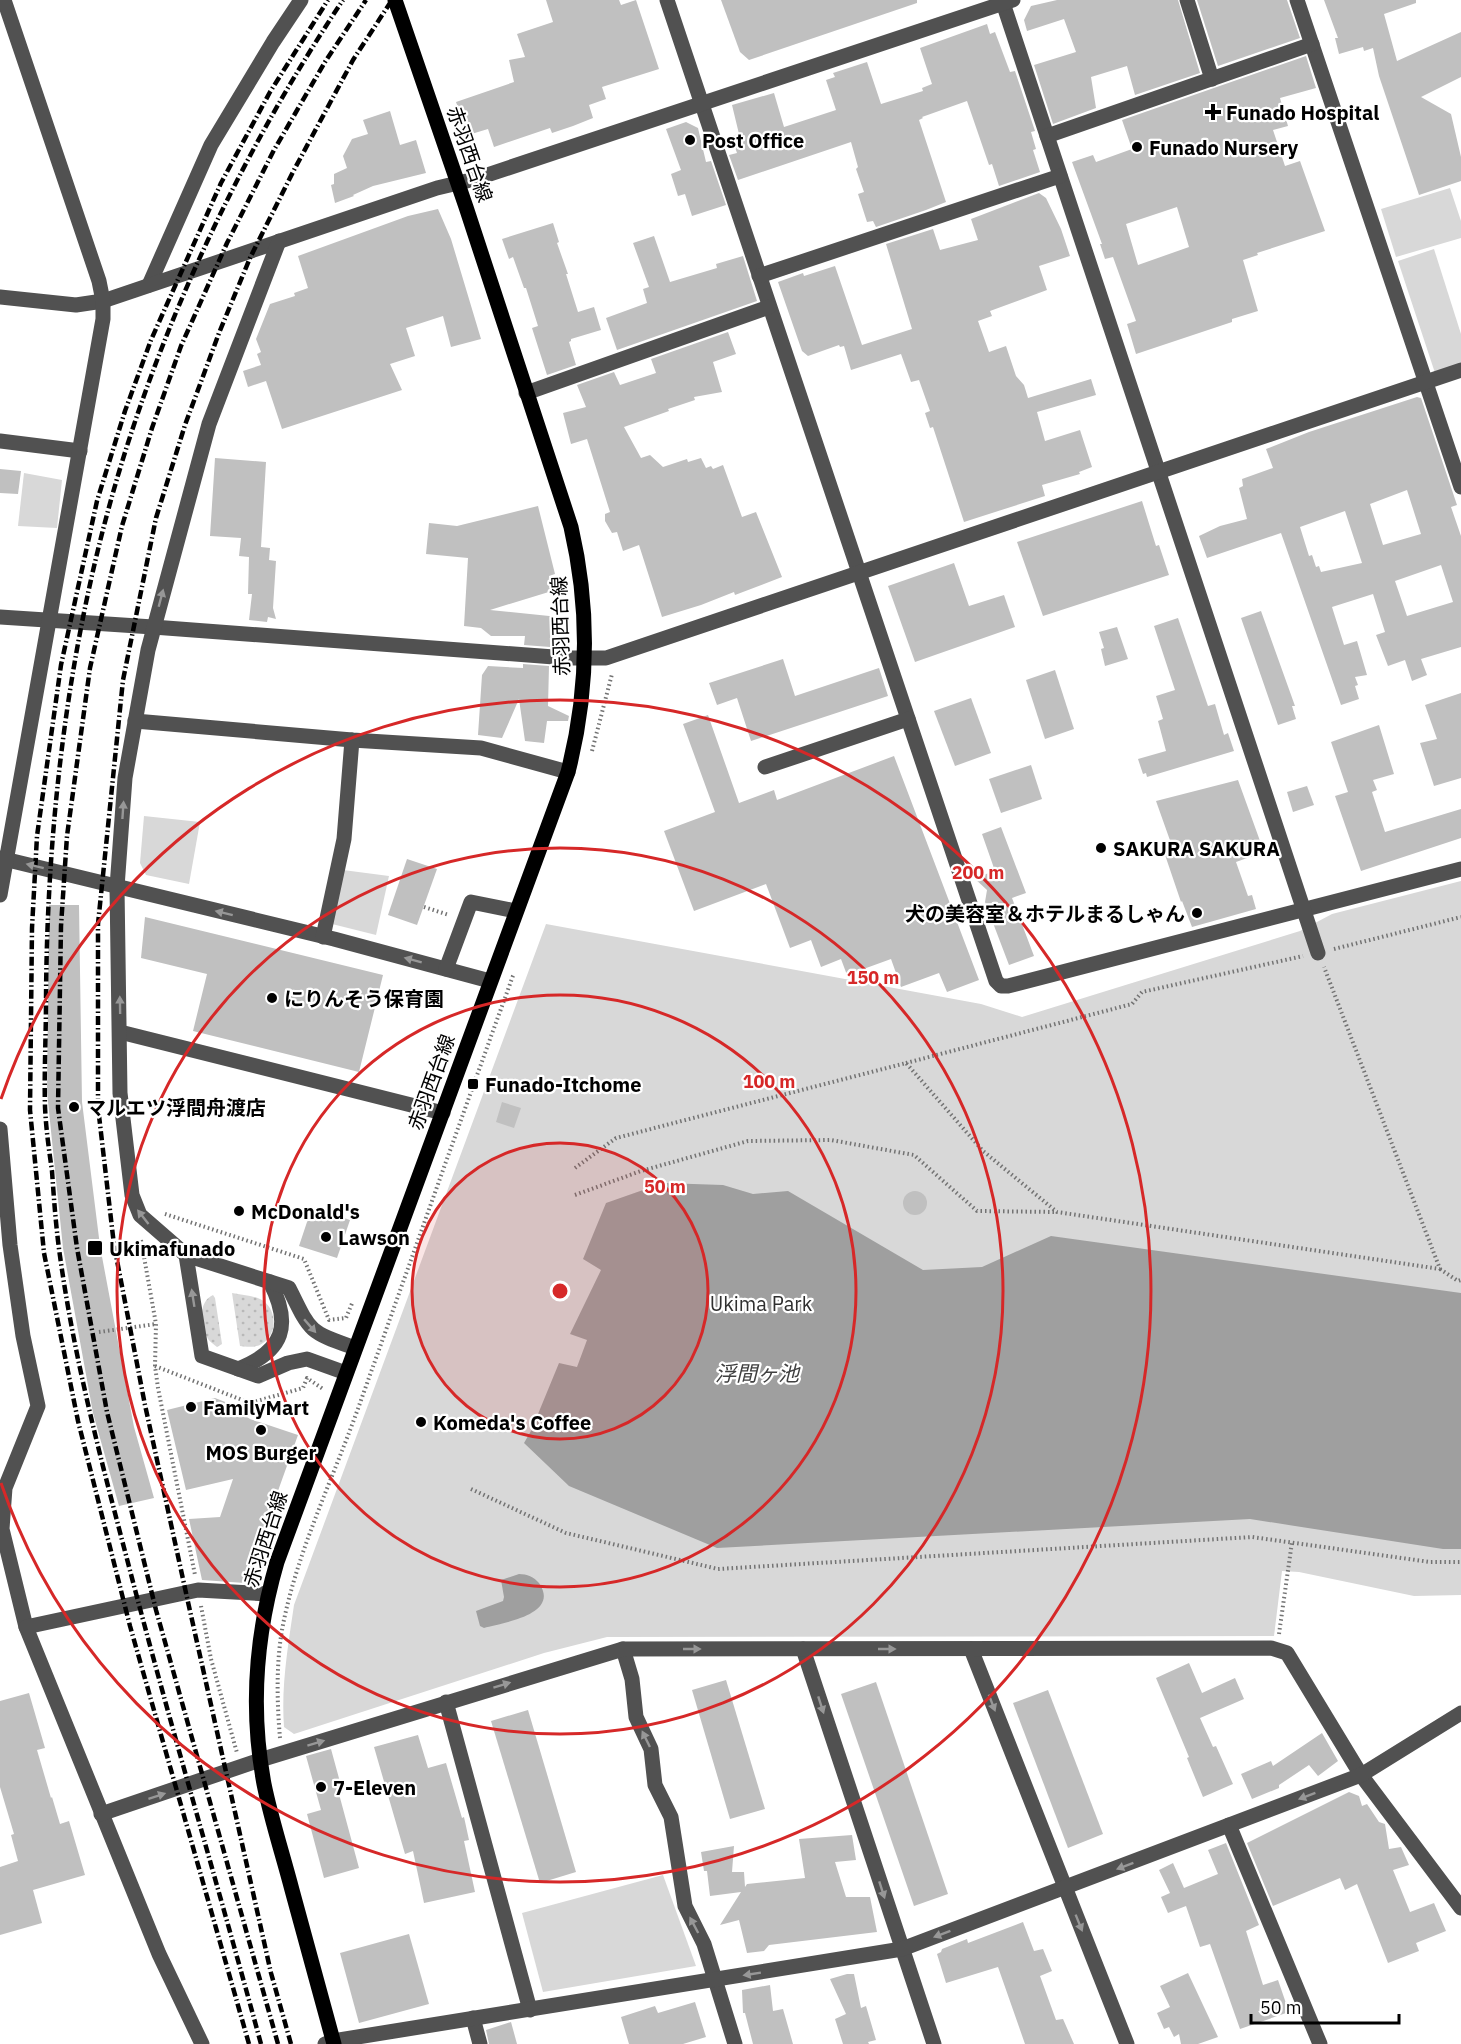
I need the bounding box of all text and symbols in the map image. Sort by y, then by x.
place label: Funado Hospital [1226,99,1379,126]
street label: 赤羽西台線 [441,102,499,206]
marker: Funado Hospital [1204,103,1222,121]
place label: Post Office [702,127,804,154]
marker: Post Office [683,133,697,147]
place label: Funado Nursery [1149,134,1299,161]
marker: Funado Nursery [1130,140,1144,154]
street label: 赤羽西台線 [545,576,575,676]
one-way arrow [157,588,166,606]
one-way arrow [118,800,128,819]
place label: SAKURA SAKURA [1113,835,1280,862]
marker: SAKURA SAKURA [1094,841,1108,855]
one-way arrow [26,861,44,871]
text: 200 m [952,861,1004,884]
place label: 犬の美容室＆ホテルまるしゃん [905,900,1185,927]
marker: 犬の美容室＆ホテルまるしゃん [1190,906,1204,920]
one-way arrow [215,907,234,917]
one-way arrow [404,955,423,965]
text: 150 m [847,966,899,989]
place label: にりんそう保育園 [284,985,444,1012]
marker: にりんそう保育園 [265,991,279,1005]
one-way arrow [115,995,125,1014]
street label: 赤羽西台線 [401,1030,461,1134]
text: 100 m [743,1070,795,1093]
place label: Funado-Itchome [485,1071,641,1098]
marker: Funado-Itchome [466,1077,480,1091]
place label: マルエツ浮間舟渡店 [86,1094,266,1121]
marker: マルエツ浮間舟渡店 [67,1100,81,1114]
text: 50 m [644,1175,686,1198]
place label: McDonald's [251,1198,360,1225]
marker: McDonald's [232,1204,246,1218]
one-way arrow [136,1209,149,1225]
place label: Lawson [338,1224,410,1251]
marker: Lawson [319,1230,333,1244]
place label: Ukimafunado [109,1235,235,1262]
marker: Ukimafunado [86,1239,104,1257]
centre of rings [550,1281,570,1301]
one-way arrow [188,1288,197,1307]
park label: Ukima Park [710,1290,813,1317]
one-way arrow [303,1318,316,1333]
water label: 浮間ヶ池 [715,1359,801,1387]
place label: FamilyMart [203,1394,309,1421]
marker: FamilyMart [184,1400,198,1414]
place label: Komeda's Coffee [433,1409,591,1436]
marker: Komeda's Coffee [414,1415,428,1429]
marker: MOS Burger [254,1423,268,1437]
place label: MOS Burger [205,1439,317,1466]
street label: 赤羽西台線 [237,1487,293,1591]
one-way arrow [683,1644,702,1654]
one-way arrow [878,1644,897,1654]
one-way arrow [493,1680,511,1689]
one-way arrow [988,1694,998,1712]
one-way arrow [817,1696,826,1714]
one-way arrow [642,1731,651,1748]
one-way arrow [307,1738,325,1747]
place label: 7-Eleven [333,1774,416,1801]
marker: 7-Eleven [314,1780,328,1794]
one-way arrow [148,1790,166,1800]
one-way arrow [1298,1792,1316,1801]
one-way arrow [1115,1861,1133,1871]
one-way arrow [878,1881,888,1899]
one-way arrow [1074,1915,1084,1933]
one-way arrow [690,1917,699,1934]
one-way arrow [933,1930,951,1940]
one-way arrow [742,1970,761,1979]
scale bar [1251,1987,1400,2025]
text: 50 m [1260,1996,1302,2019]

